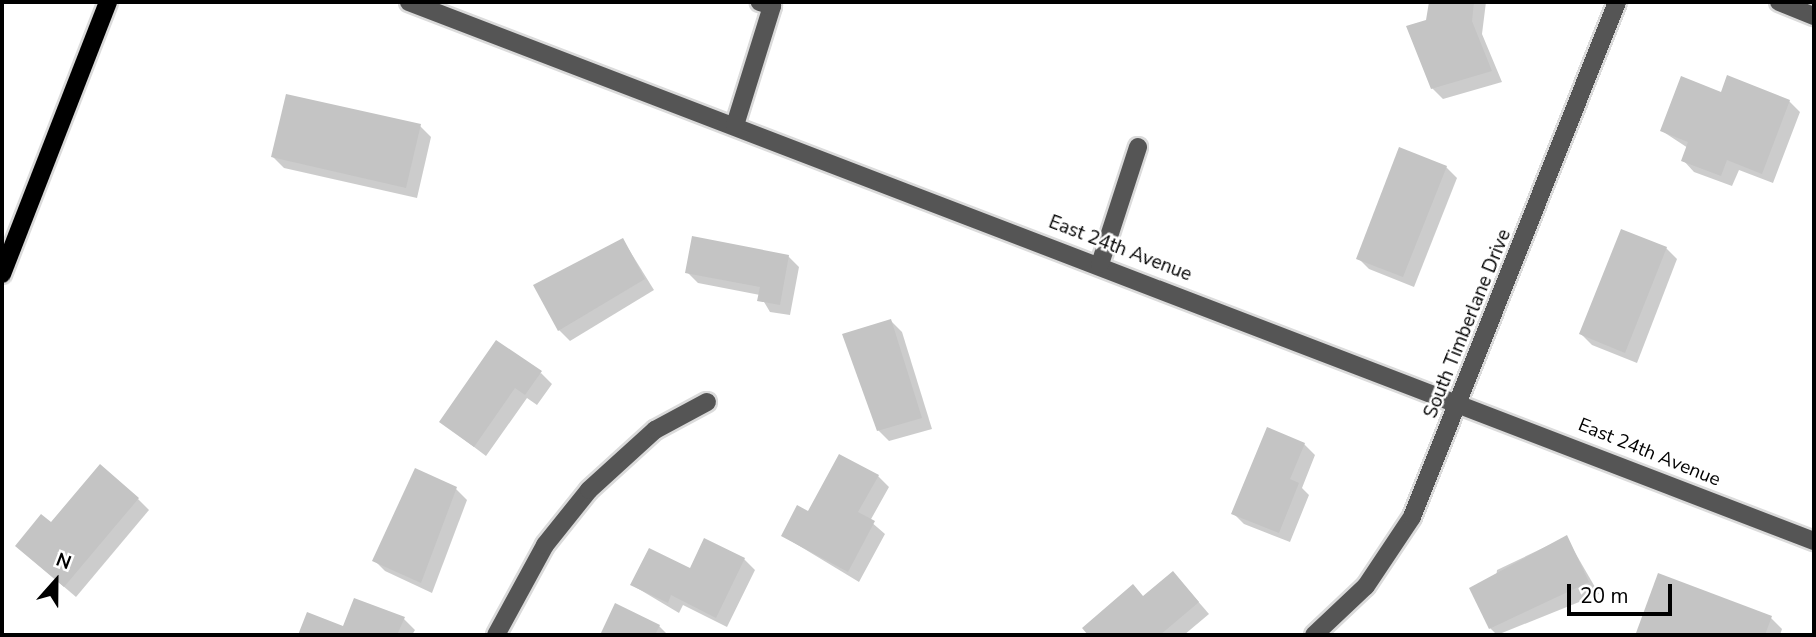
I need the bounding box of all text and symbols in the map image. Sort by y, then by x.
street label: East 24th Avenue [1045,211,1195,287]
street label: South Timberlane Drive [1420,226,1516,422]
street label: East 24th Avenue [1575,414,1723,492]
north arrow [21,546,91,616]
text: N [52,547,75,576]
scale bar [1571,570,1676,614]
text: 20 m [1580,582,1629,610]

